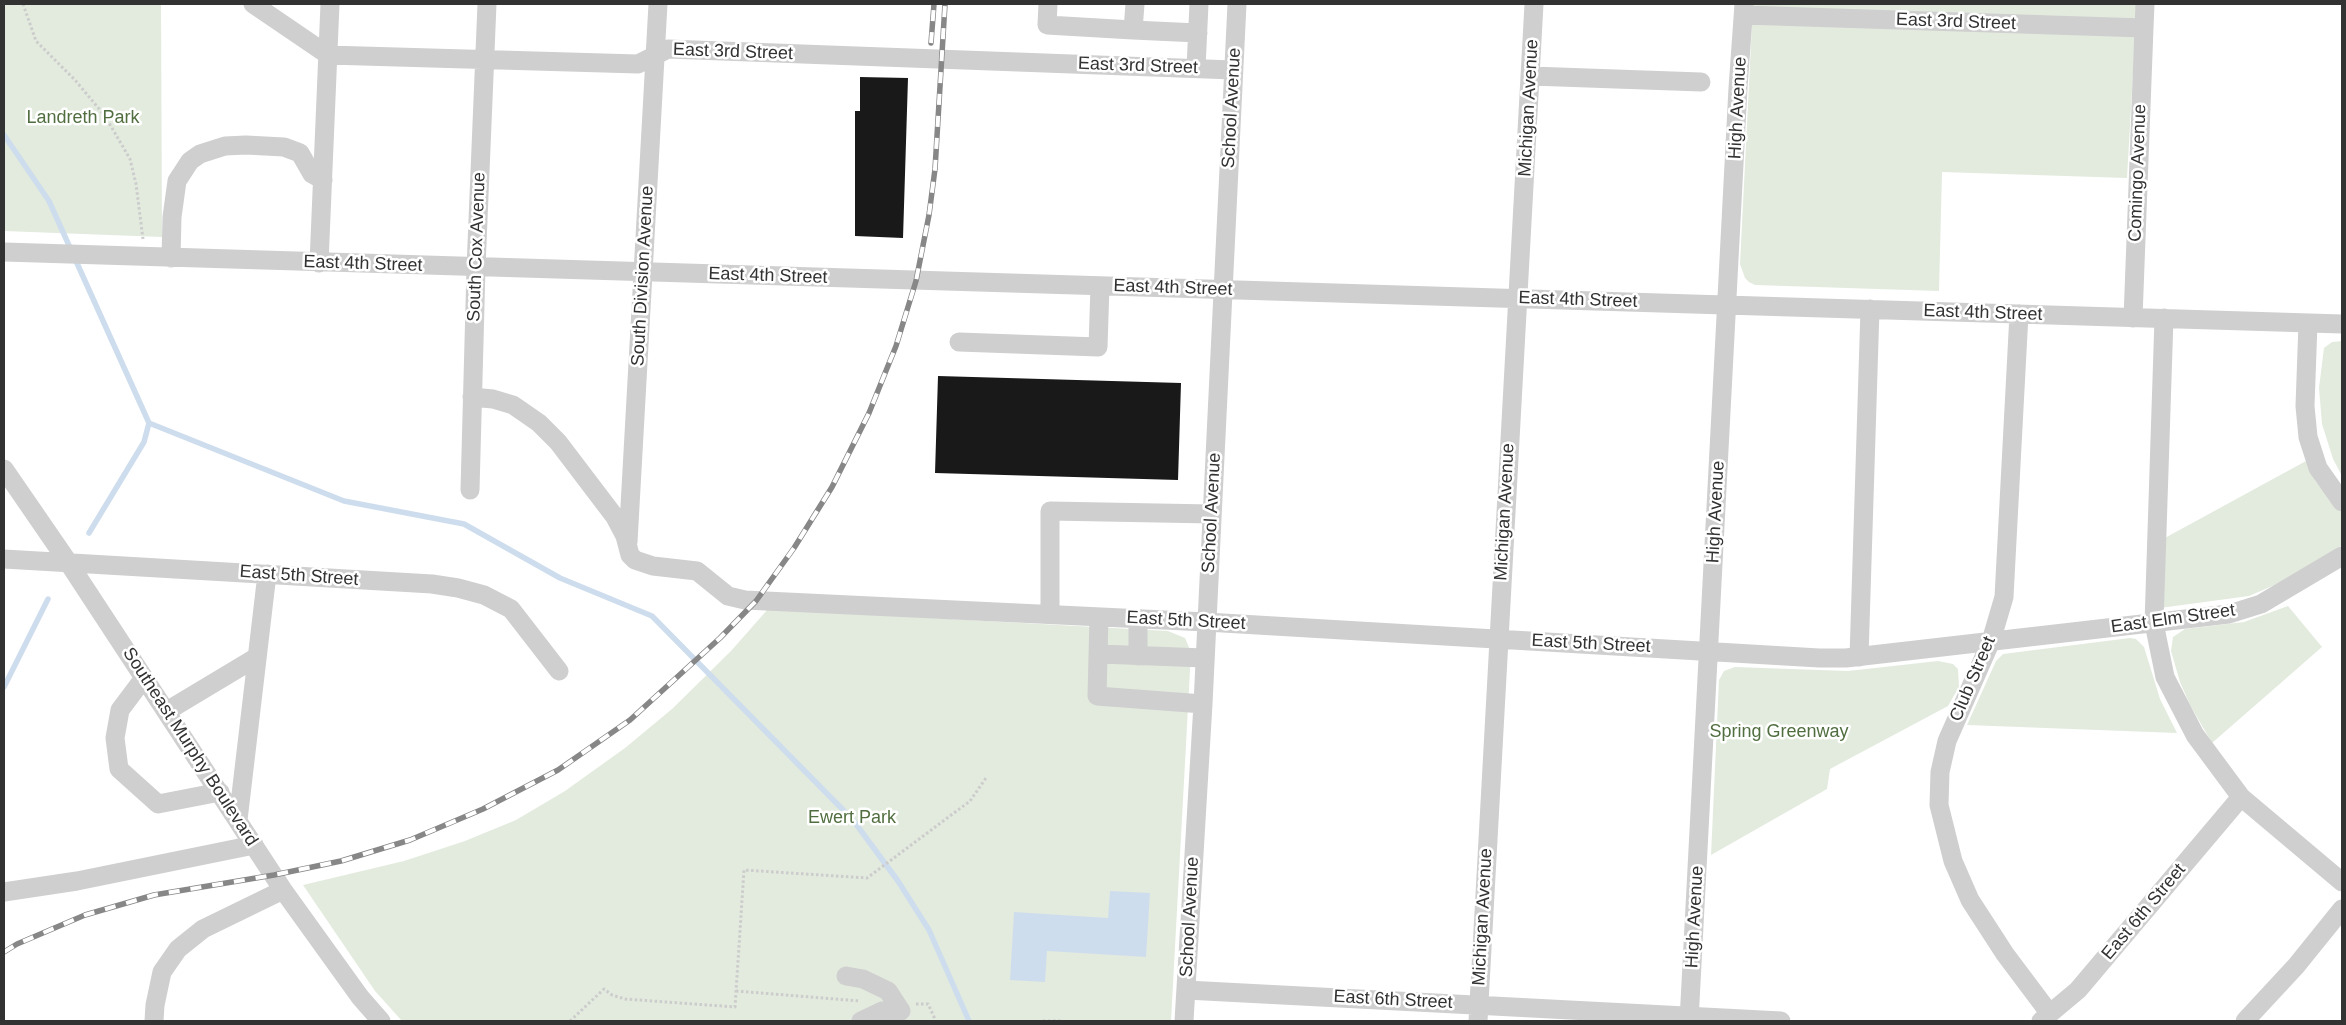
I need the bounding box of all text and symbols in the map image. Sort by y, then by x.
street label: East 3rd Street [1896,9,2016,35]
street label: East 3rd Street [673,39,793,65]
street label: Michigan Avenue [1515,39,1543,177]
street label: School Avenue [1218,47,1246,169]
street label: East 3rd Street [1078,53,1198,79]
street label: High Avenue [1725,56,1751,160]
street label: Comingo Avenue [2125,104,2151,242]
park label: Landreth Park [26,107,140,129]
street label: South Cox Avenue [464,172,490,322]
street label: South Division Avenue [627,185,659,367]
street label: East 4th Street [303,251,423,277]
street label: East 4th Street [708,263,828,289]
street label: East 4th Street [1113,275,1233,301]
street label: East 4th Street [1518,287,1638,313]
street label: East 4th Street [1923,300,2043,326]
street label: Michigan Avenue [1491,443,1519,581]
street label: School Avenue [1198,452,1226,574]
street label: High Avenue [1703,460,1729,564]
street label: East 5th Street [239,561,359,591]
street label: East Elm Street [2110,600,2236,638]
street label: East 5th Street [1126,607,1246,635]
street label: East 5th Street [1531,630,1651,658]
street label: Club Street [1945,633,2001,725]
street label: Southeast Murphy Boulevard [118,644,262,850]
park label: Spring Greenway [1709,721,1849,743]
park label: Ewert Park [808,807,896,829]
street label: Michigan Avenue [1469,848,1497,986]
street label: School Avenue [1176,856,1204,978]
street label: East 6th Street [2097,859,2191,965]
street label: High Avenue [1682,865,1708,969]
street label: East 6th Street [1333,986,1453,1014]

